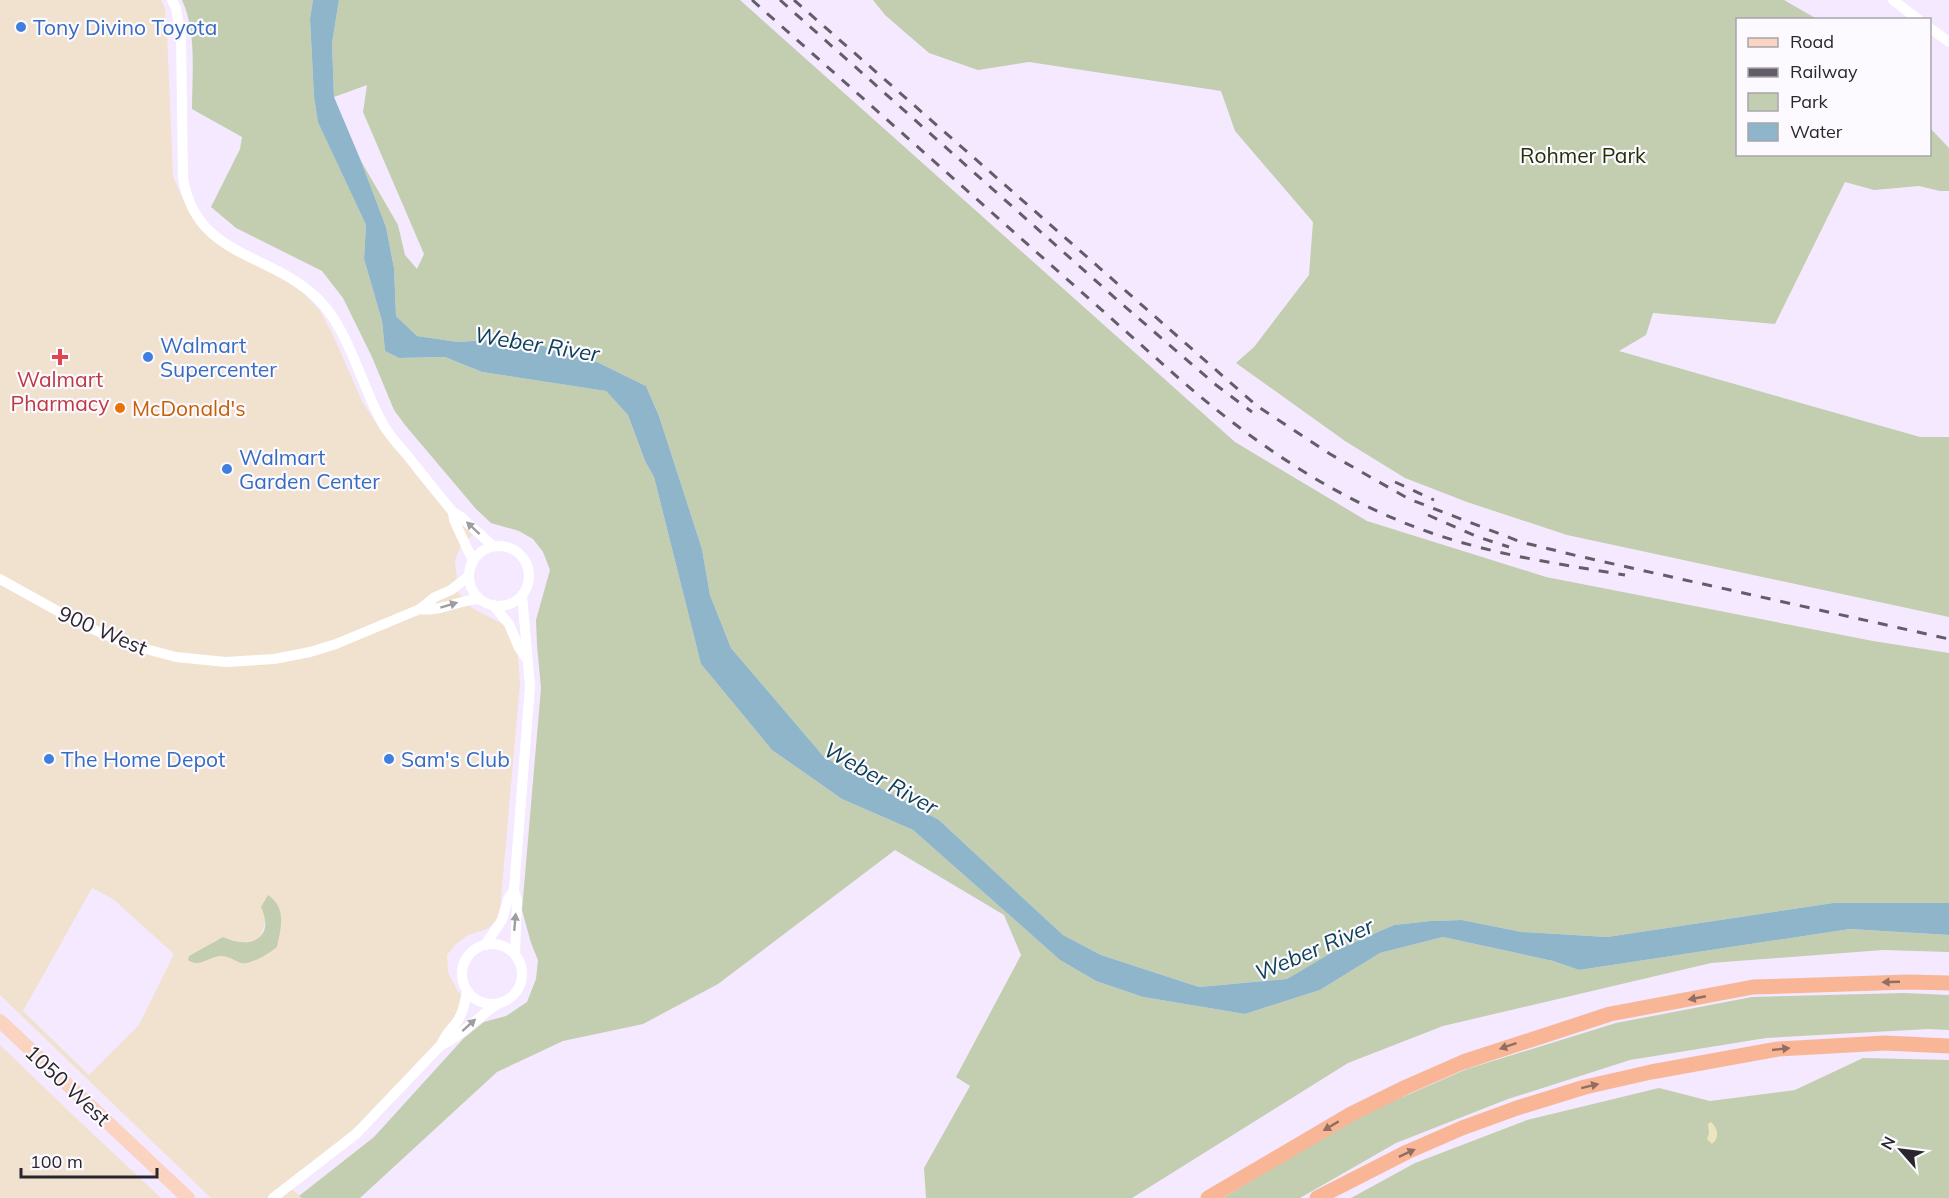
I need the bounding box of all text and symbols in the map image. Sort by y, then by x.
place label: Tony Divino Toyota [33,14,217,40]
legend [1736,18,1931,156]
marker: Tony Divino Toyota [14,20,28,34]
text: Road [1790,30,1834,53]
text: Railway [1790,60,1858,83]
text: Park [1790,90,1829,113]
text: Water [1790,120,1843,143]
park label: Rohmer Park [1520,142,1646,168]
water label: Weber River [473,320,602,368]
place label: Walmart Supercenter [160,332,277,382]
marker: Walmart Pharmacy [53,350,67,364]
marker: Walmart Supercenter [141,350,155,364]
place label: Walmart Pharmacy [11,366,109,416]
place label: McDonald's [132,395,246,421]
marker: McDonald's [113,401,127,415]
place label: Walmart Garden Center [239,444,380,494]
marker: Walmart Garden Center [220,462,234,476]
one-way arrow [466,521,481,535]
one-way arrow [440,599,458,609]
street label: 900 West [54,600,152,660]
water label: Weber River [819,735,944,821]
place label: The Home Depot [61,746,225,772]
place label: Sam's Club [401,746,510,772]
marker: The Home Depot [42,752,56,766]
marker: Sam's Club [382,752,396,766]
water label: Weber River [1251,911,1378,987]
one-way arrow [511,913,520,932]
one-way arrow [1881,978,1900,987]
one-way arrow [1687,994,1706,1003]
one-way arrow [461,1018,476,1032]
street label: 1050 West [20,1039,116,1131]
one-way arrow [1499,1042,1517,1052]
one-way arrow [1772,1044,1791,1054]
one-way arrow [1581,1081,1599,1091]
north arrow [1871,1120,1931,1180]
one-way arrow [1322,1121,1339,1131]
text: N [1876,1133,1899,1153]
scale bar [21,1141,158,1179]
one-way arrow [1398,1148,1415,1157]
text: 100 m [30,1150,83,1173]

